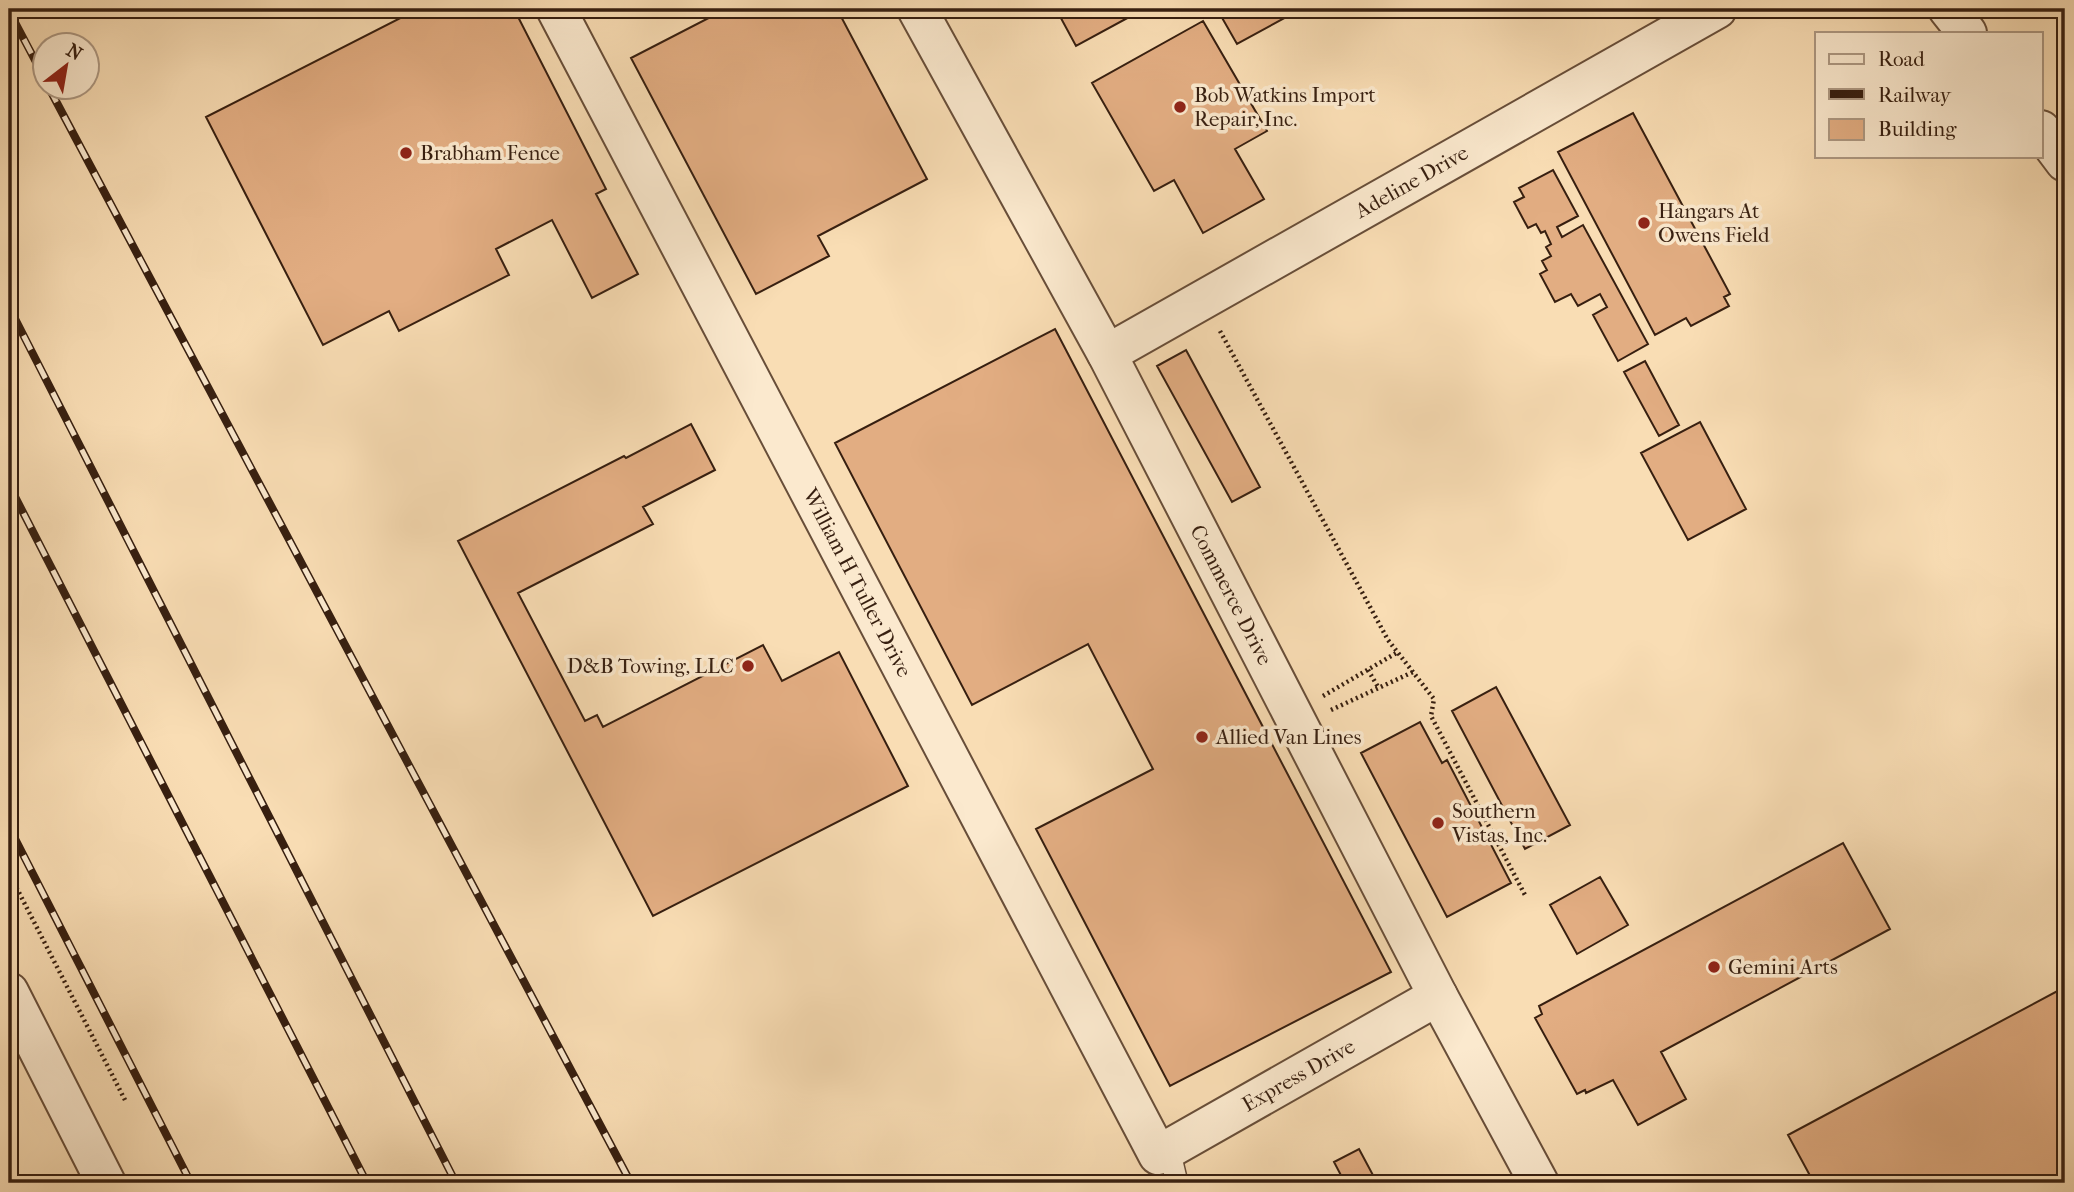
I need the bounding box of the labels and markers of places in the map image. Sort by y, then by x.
place label: Bob Watkins Import Repair, Inc. [1194,83,1376,131]
marker: Bob Watkins Import Repair, Inc. [1172,99,1188,115]
place label: Brabham Fence [420,141,560,165]
marker: Brabham Fence [398,145,414,161]
place label: Hangars At Owens Field [1658,199,1770,247]
marker: Hangars At Owens Field [1636,215,1652,231]
place label: D&B Towing, LLC [567,654,734,678]
marker: D&B Towing, LLC [740,658,756,674]
place label: Allied Van Lines [1215,725,1362,749]
marker: Allied Van Lines [1194,729,1210,745]
place label: Southern Vistas, Inc. [1451,799,1547,847]
marker: Southern Vistas, Inc. [1430,815,1446,831]
place label: Gemini Arts [1728,955,1838,979]
marker: Gemini Arts [1706,959,1722,975]

